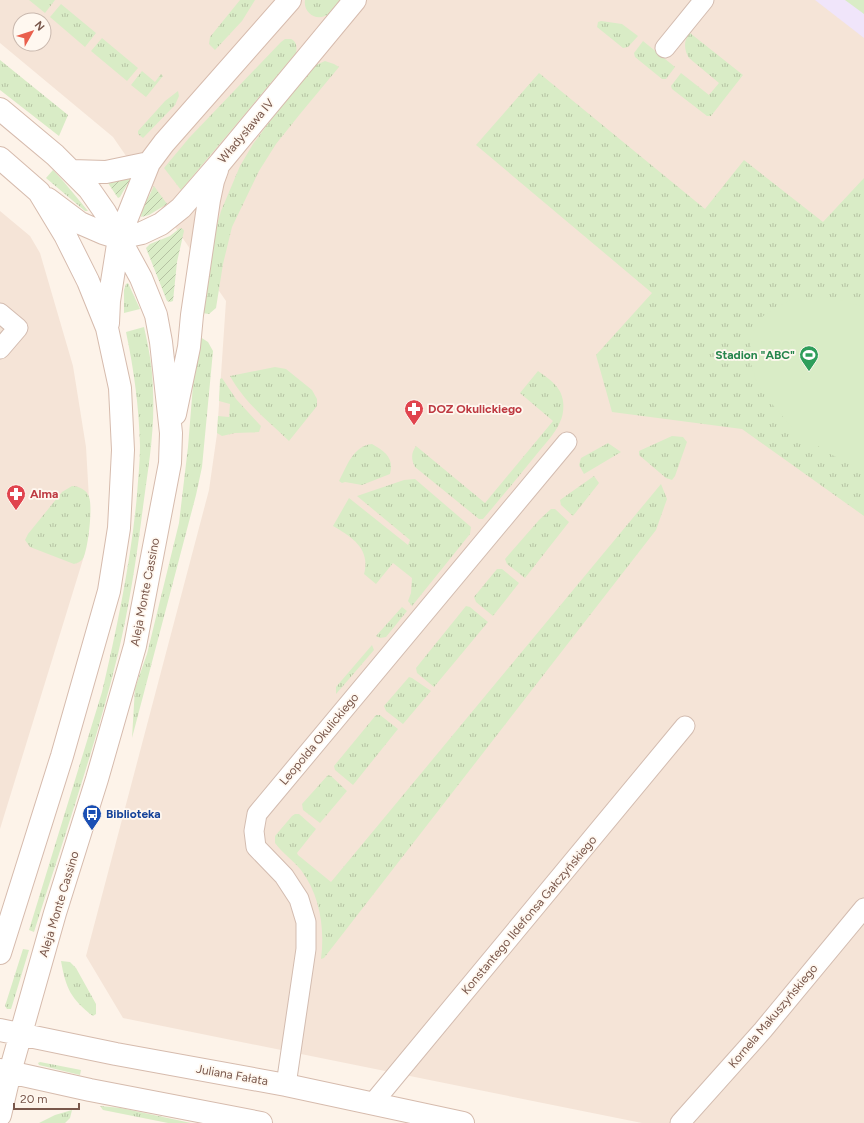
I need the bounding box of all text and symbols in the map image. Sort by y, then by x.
north arrow [12,12,52,52]
text: N [32,19,47,33]
street label: Władysława IV [215,96,277,166]
sports icon: Stadion "ABC" [798,344,820,372]
place label: Stadion "ABC" [715,348,795,362]
pharmacy icon: DOZ Okulickiego [403,398,425,426]
place label: DOZ Okulickiego [428,402,522,416]
pharmacy icon: Alma [5,483,27,511]
place label: Alma [30,487,58,501]
street label: Aleja Monte Cassino [128,537,162,647]
street label: Leopolda Okulickiego [277,690,361,788]
bus stop icon: Biblioteka [81,803,103,831]
place label: Biblioteka [106,807,161,821]
street label: Konstantego Ildefonsa Gałczyńskiego [458,833,600,997]
street label: Aleja Monte Cassino [36,849,82,959]
street label: Kornela Makuszyńskiego [725,961,821,1071]
street label: Juliana Fałata [195,1062,269,1088]
scale bar [14,1085,79,1111]
text: 20 m [20,1092,48,1106]

